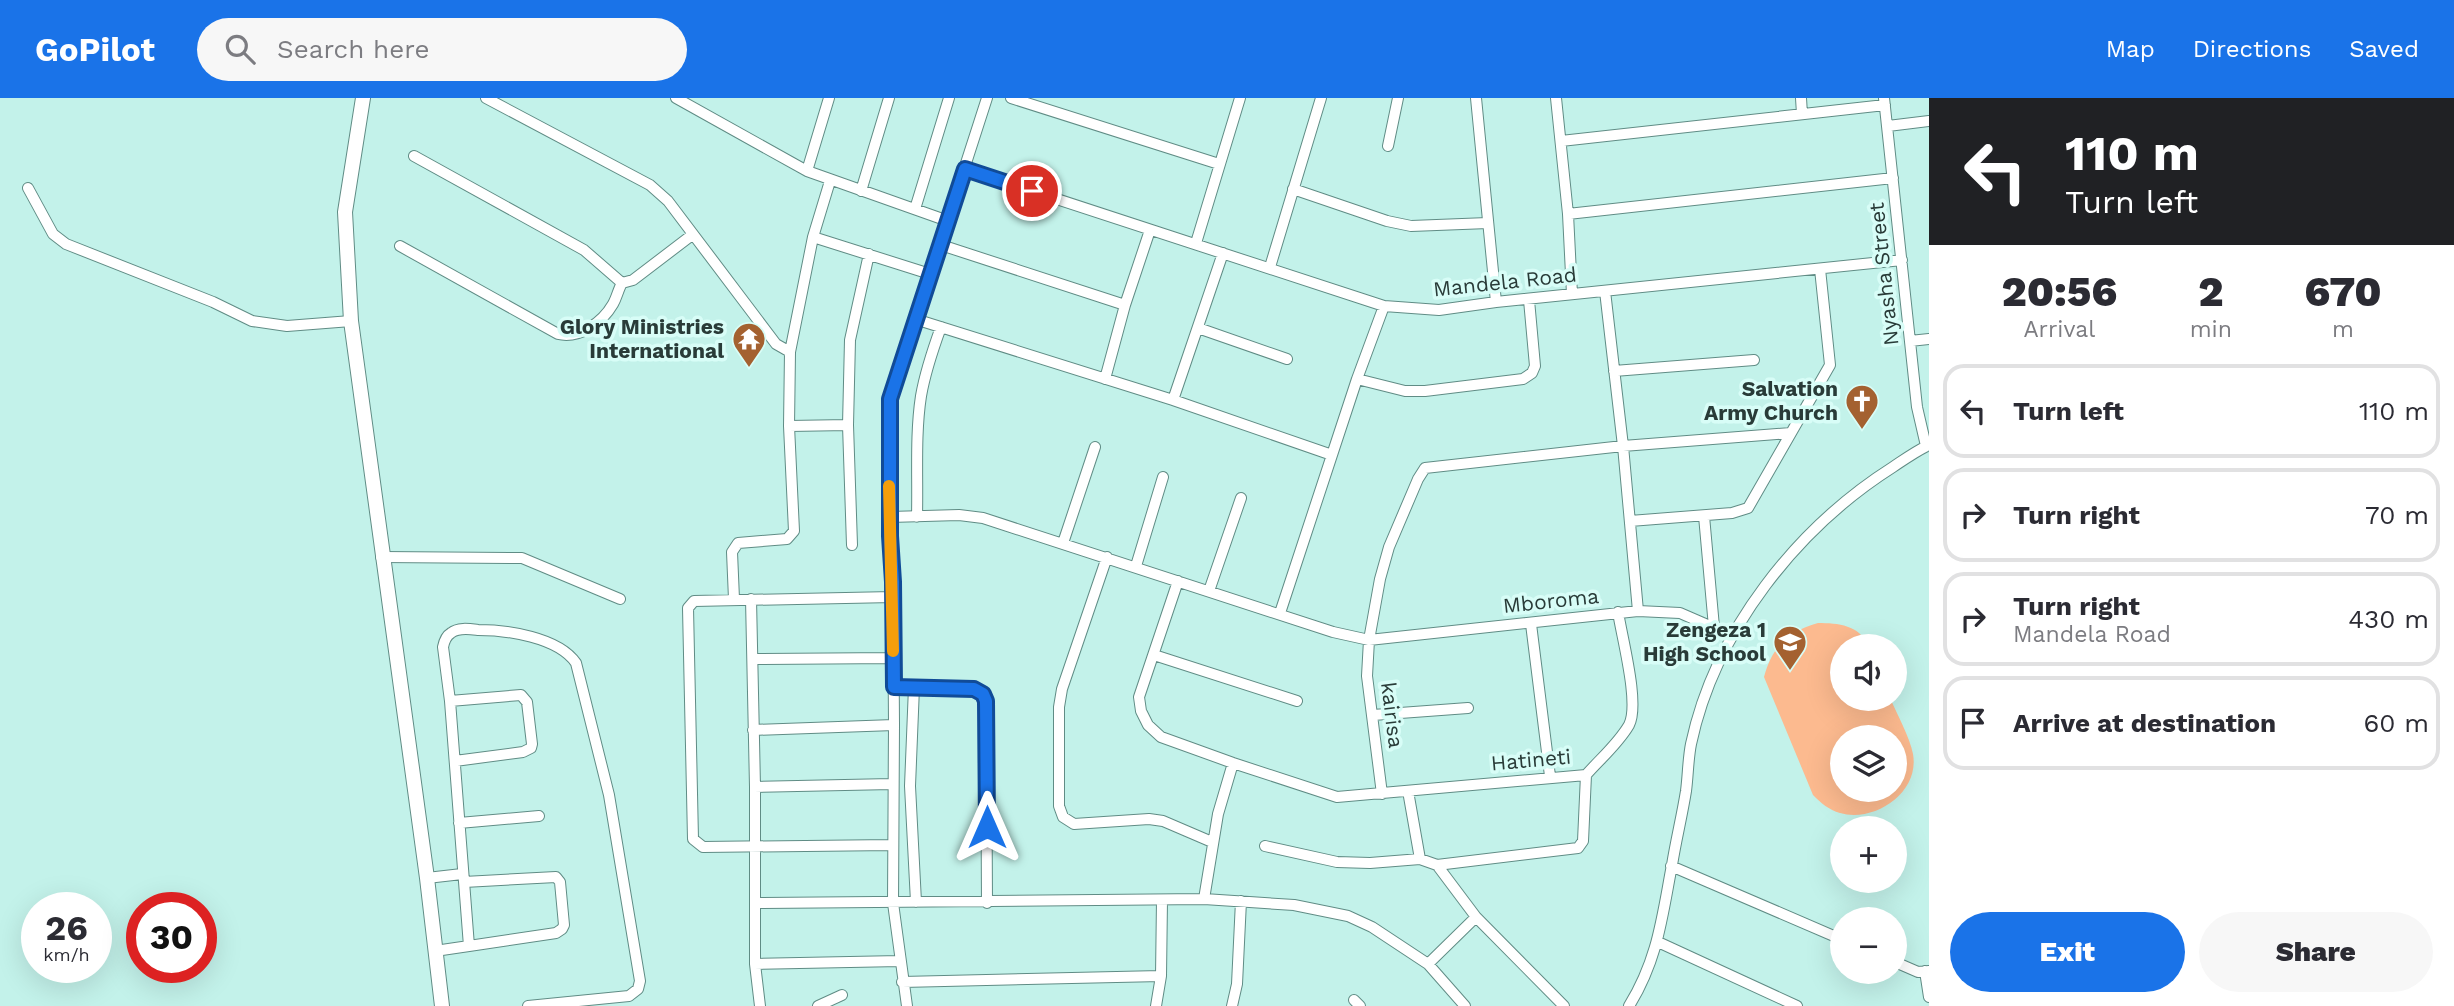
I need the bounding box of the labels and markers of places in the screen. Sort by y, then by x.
pin [1002,161,1062,221]
place label: Glory Ministries International [560,314,724,363]
temple icon: Glory Ministries International [730,320,768,369]
place label: Salvation Army Church [1704,376,1838,425]
church icon: Salvation Army Church [1843,382,1881,431]
place label: Zengeza 1 High School [1643,617,1766,666]
school or university icon: Zengeza 1 High School [1771,623,1809,672]

